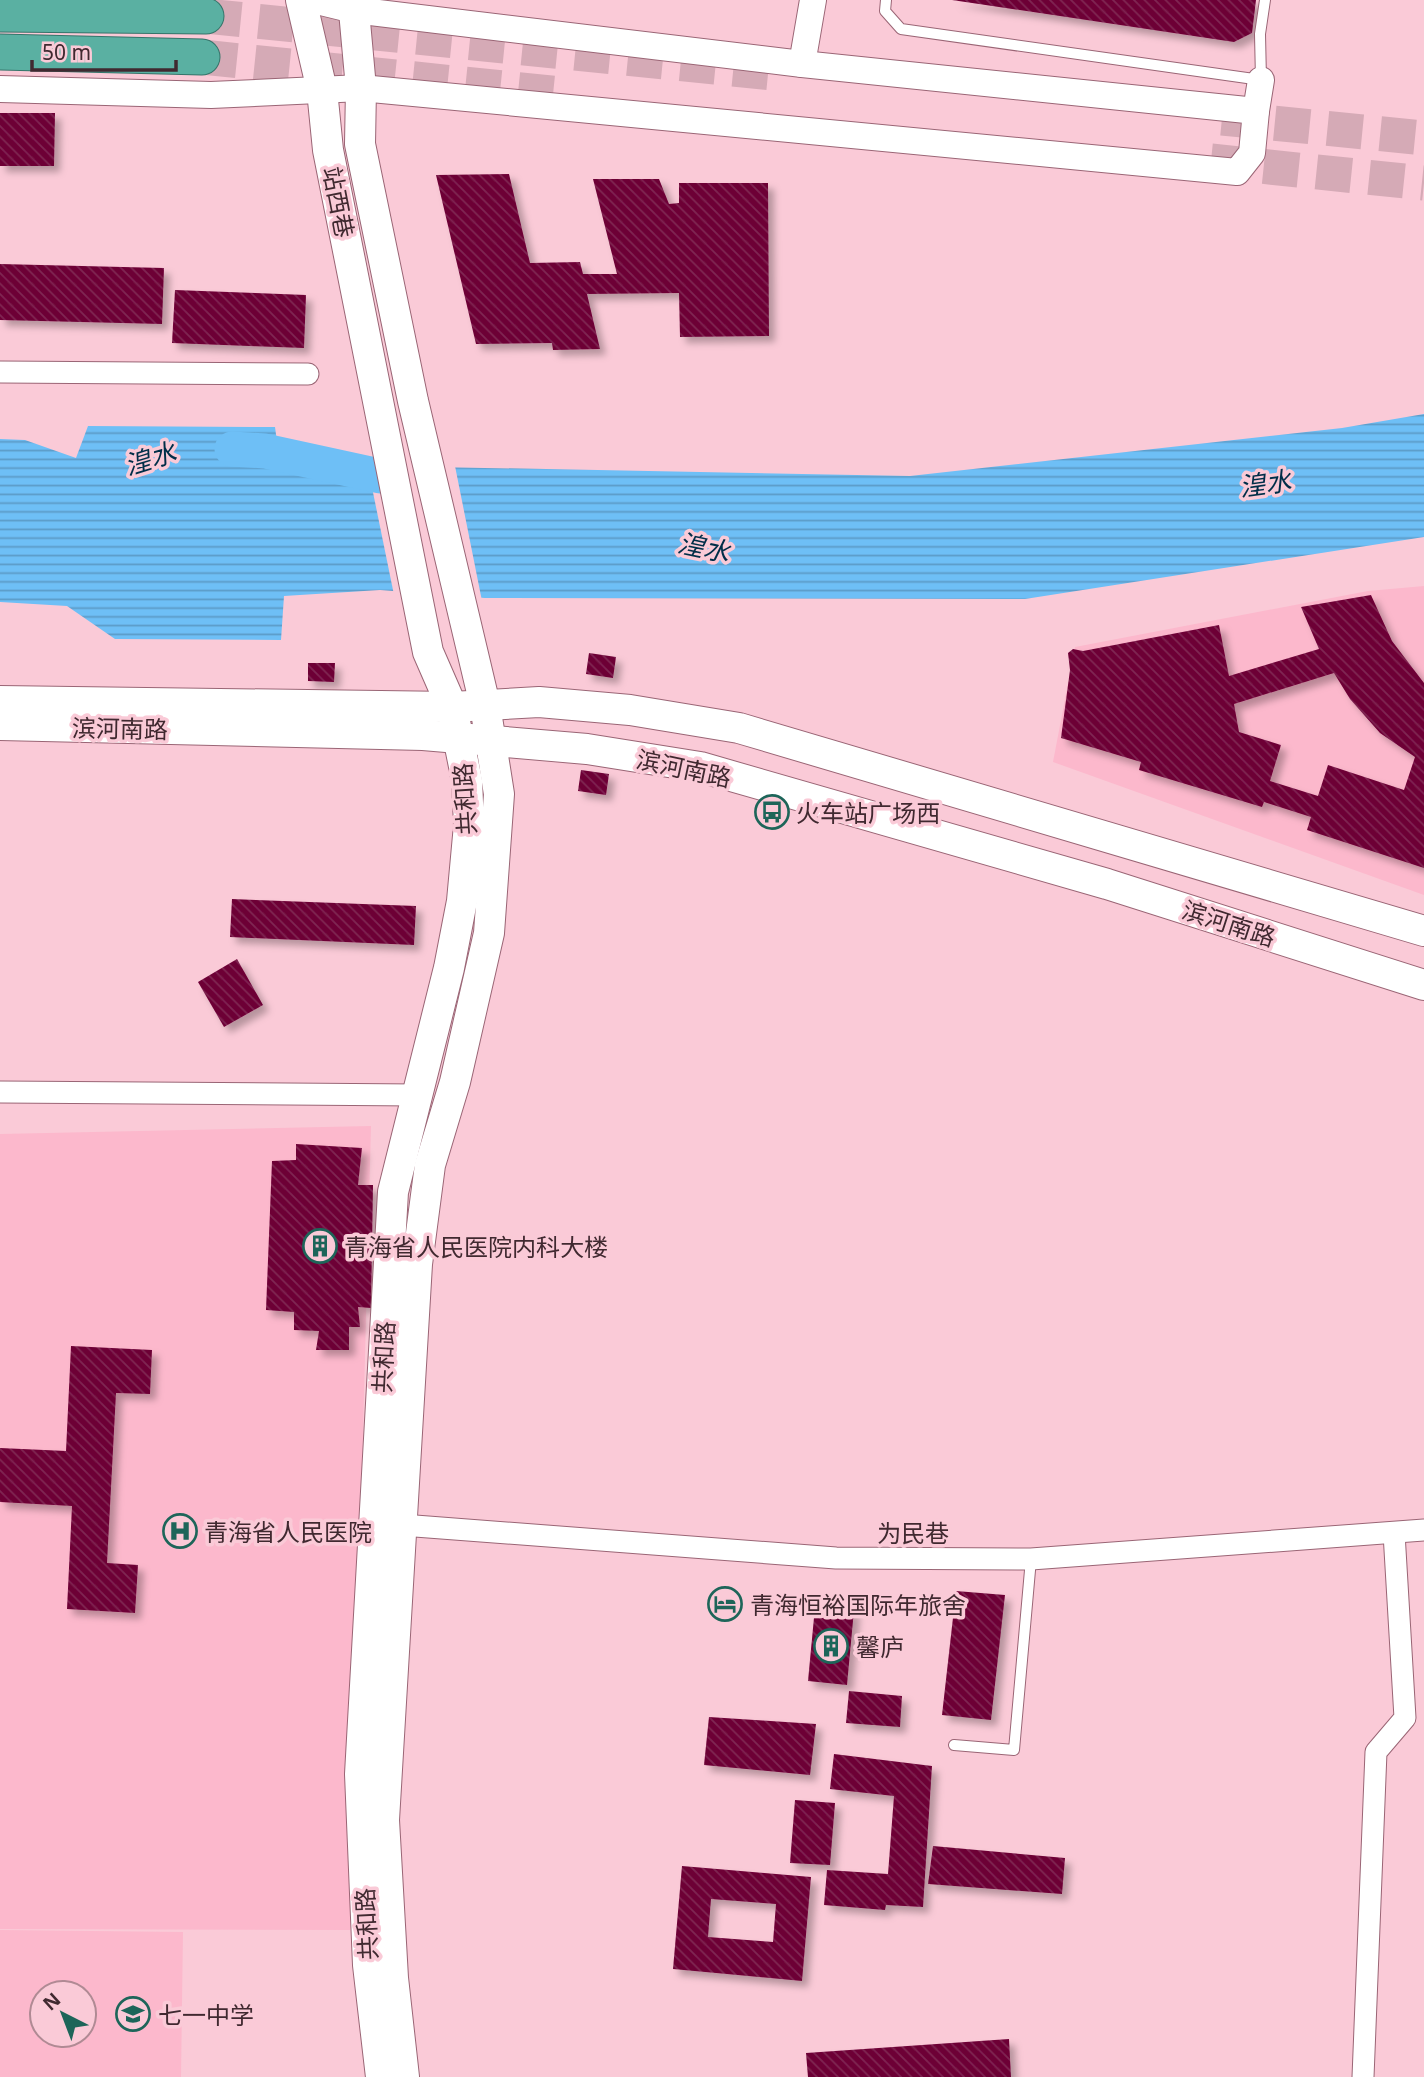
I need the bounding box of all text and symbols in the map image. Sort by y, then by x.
scale bar [32,28,175,72]
text: 50 m [42,38,91,66]
street label: 站西巷 [316,164,362,240]
water label: 湟水 [120,433,181,483]
water label: 湟水 [1237,461,1294,504]
water label: 湟水 [675,524,734,570]
street label: 滨河南路 [72,711,168,745]
street label: 滨河南路 [634,742,734,794]
street label: 共和路 [445,762,483,836]
bus stop icon: 火车站广场西 [753,793,791,831]
place label: 火车站广场西 [796,796,940,829]
street label: 滨河南路 [1178,892,1280,954]
building icon: 青海省人民医院内科大楼 [301,1227,339,1265]
place label: 青海省人民医院内科大楼 [344,1230,608,1263]
street label: 共和路 [365,1320,401,1394]
hospital icon: 青海省人民医院 [161,1512,199,1550]
place label: 青海省人民医院 [204,1515,372,1548]
street label: 为民巷 [877,1516,949,1549]
hotel icon: 青海恒裕国际年旅舍 [706,1585,744,1623]
place label: 青海恒裕国际年旅舍 [750,1588,966,1621]
building icon: 馨庐 [812,1627,850,1665]
place label: 馨庐 [856,1630,904,1663]
street label: 共和路 [348,1887,384,1961]
north arrow [28,1979,98,2049]
text: N [37,1987,66,2016]
school or university icon: 七一中学 [114,1995,152,2033]
place label: 七一中学 [158,1998,254,2031]

